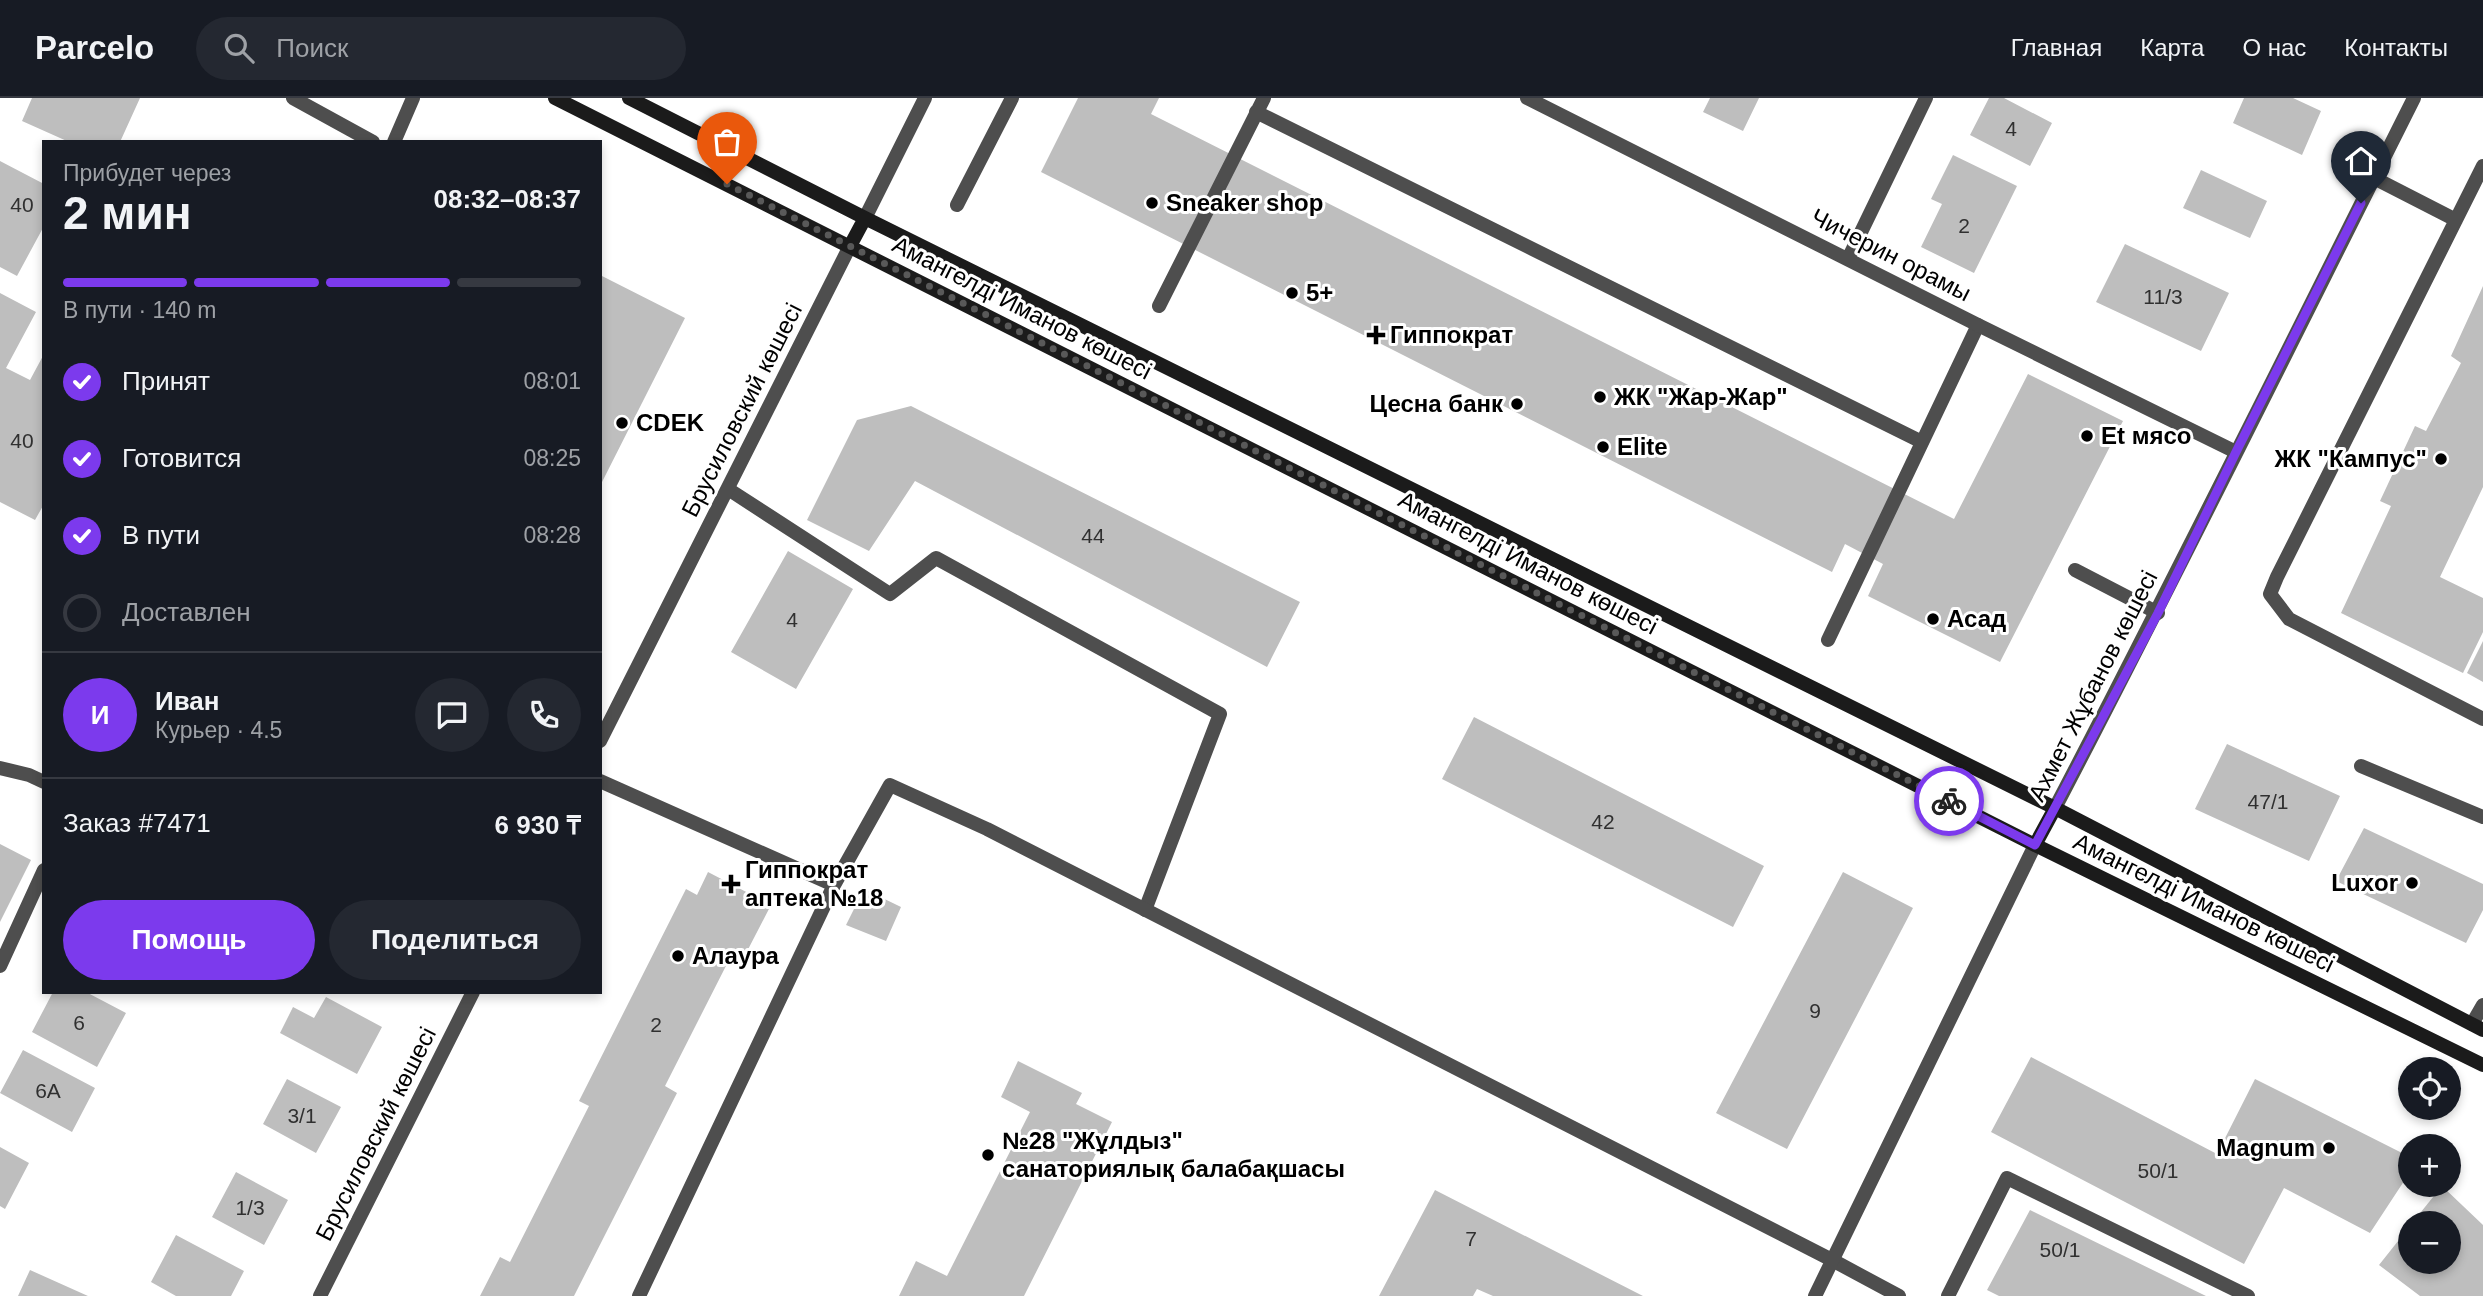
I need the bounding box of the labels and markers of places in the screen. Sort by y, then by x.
pin [697,112,757,184]
pin [2331,131,2391,203]
place label: Sneaker shop [1166,189,1323,216]
marker: Sneaker shop [1144,195,1160,211]
place label: 5+ [1306,279,1333,306]
marker: 5+ [1284,285,1300,301]
place label: Гиппократ [1390,321,1513,348]
marker: Гиппократ [1368,327,1384,343]
place label: ЖК "Жар-Жар" [1613,383,1788,410]
marker: ЖК "Жар-Жар" [1592,389,1608,405]
place label: Цесна банк [1370,390,1504,417]
marker: Цесна банк [1509,396,1525,412]
place label: CDEK [636,409,705,436]
marker: CDEK [614,415,630,431]
place label: Et мясо [2101,422,2191,449]
marker: Et мясо [2079,428,2095,444]
place label: Elite [1617,433,1668,460]
marker: Elite [1595,439,1611,455]
place label: ЖК "Кампус" [2274,445,2427,472]
marker: ЖК "Кампус" [2433,451,2449,467]
place label: Асад [1947,605,2006,632]
marker: Асад [1925,611,1941,627]
place label: Гиппократ аптека №18 [745,856,883,911]
place label: Luxor [2331,869,2398,896]
marker: Luxor [2404,875,2420,891]
marker: Гиппократ аптека №18 [723,876,739,892]
place label: Алаура [692,942,780,969]
marker: Алаура [670,948,686,964]
place label: №28 "Жұлдыз" санаториялық балабақшасы [1002,1127,1345,1182]
place label: Magnum [2216,1134,2315,1161]
marker: Magnum [2321,1140,2337,1156]
marker: №28 "Жұлдыз" санаториялық балабақшасы [980,1147,996,1163]

